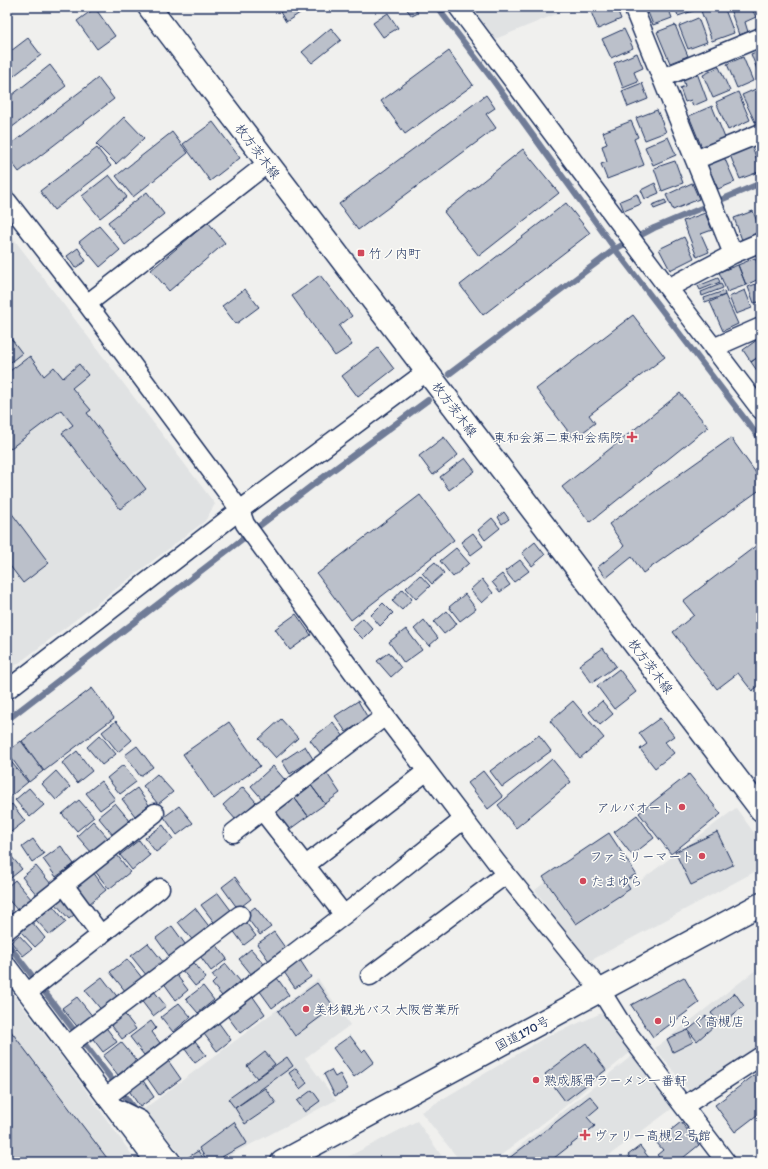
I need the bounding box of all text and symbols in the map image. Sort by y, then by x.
street label: 枚方茨木線 [232,121,284,183]
place label: 竹ノ内町 [369,246,421,261]
marker: 竹ノ内町 [356,248,366,258]
street label: 枚方茨木線 [429,379,481,441]
place label: 東和会第二東和会病院 [493,430,623,445]
marker: 東和会第二東和会病院 [626,431,638,443]
street label: 枚方茨木線 [625,636,677,698]
place label: アルバオート [597,800,674,815]
marker: アルバオート [677,802,687,812]
place label: ファミリーマート [590,849,694,864]
marker: ファミリーマート [697,851,707,861]
place label: たまゆら [591,874,643,889]
marker: たまゆら [578,876,588,886]
place label: 美杉観光バス 大阪営業所 [314,1002,460,1017]
marker: 美杉観光バス 大阪営業所 [301,1004,311,1014]
street label: 国道170号 [492,1013,552,1054]
place label: りらく高槻店 [666,1014,744,1029]
marker: りらく高槻店 [653,1016,663,1026]
place label: 熟成豚骨ラーメン一番軒 [544,1073,687,1088]
marker: 熟成豚骨ラーメン一番軒 [531,1075,541,1085]
place label: ヴァリー高槻２号館 [594,1128,711,1143]
marker: ヴァリー高槻２号館 [579,1129,591,1141]

